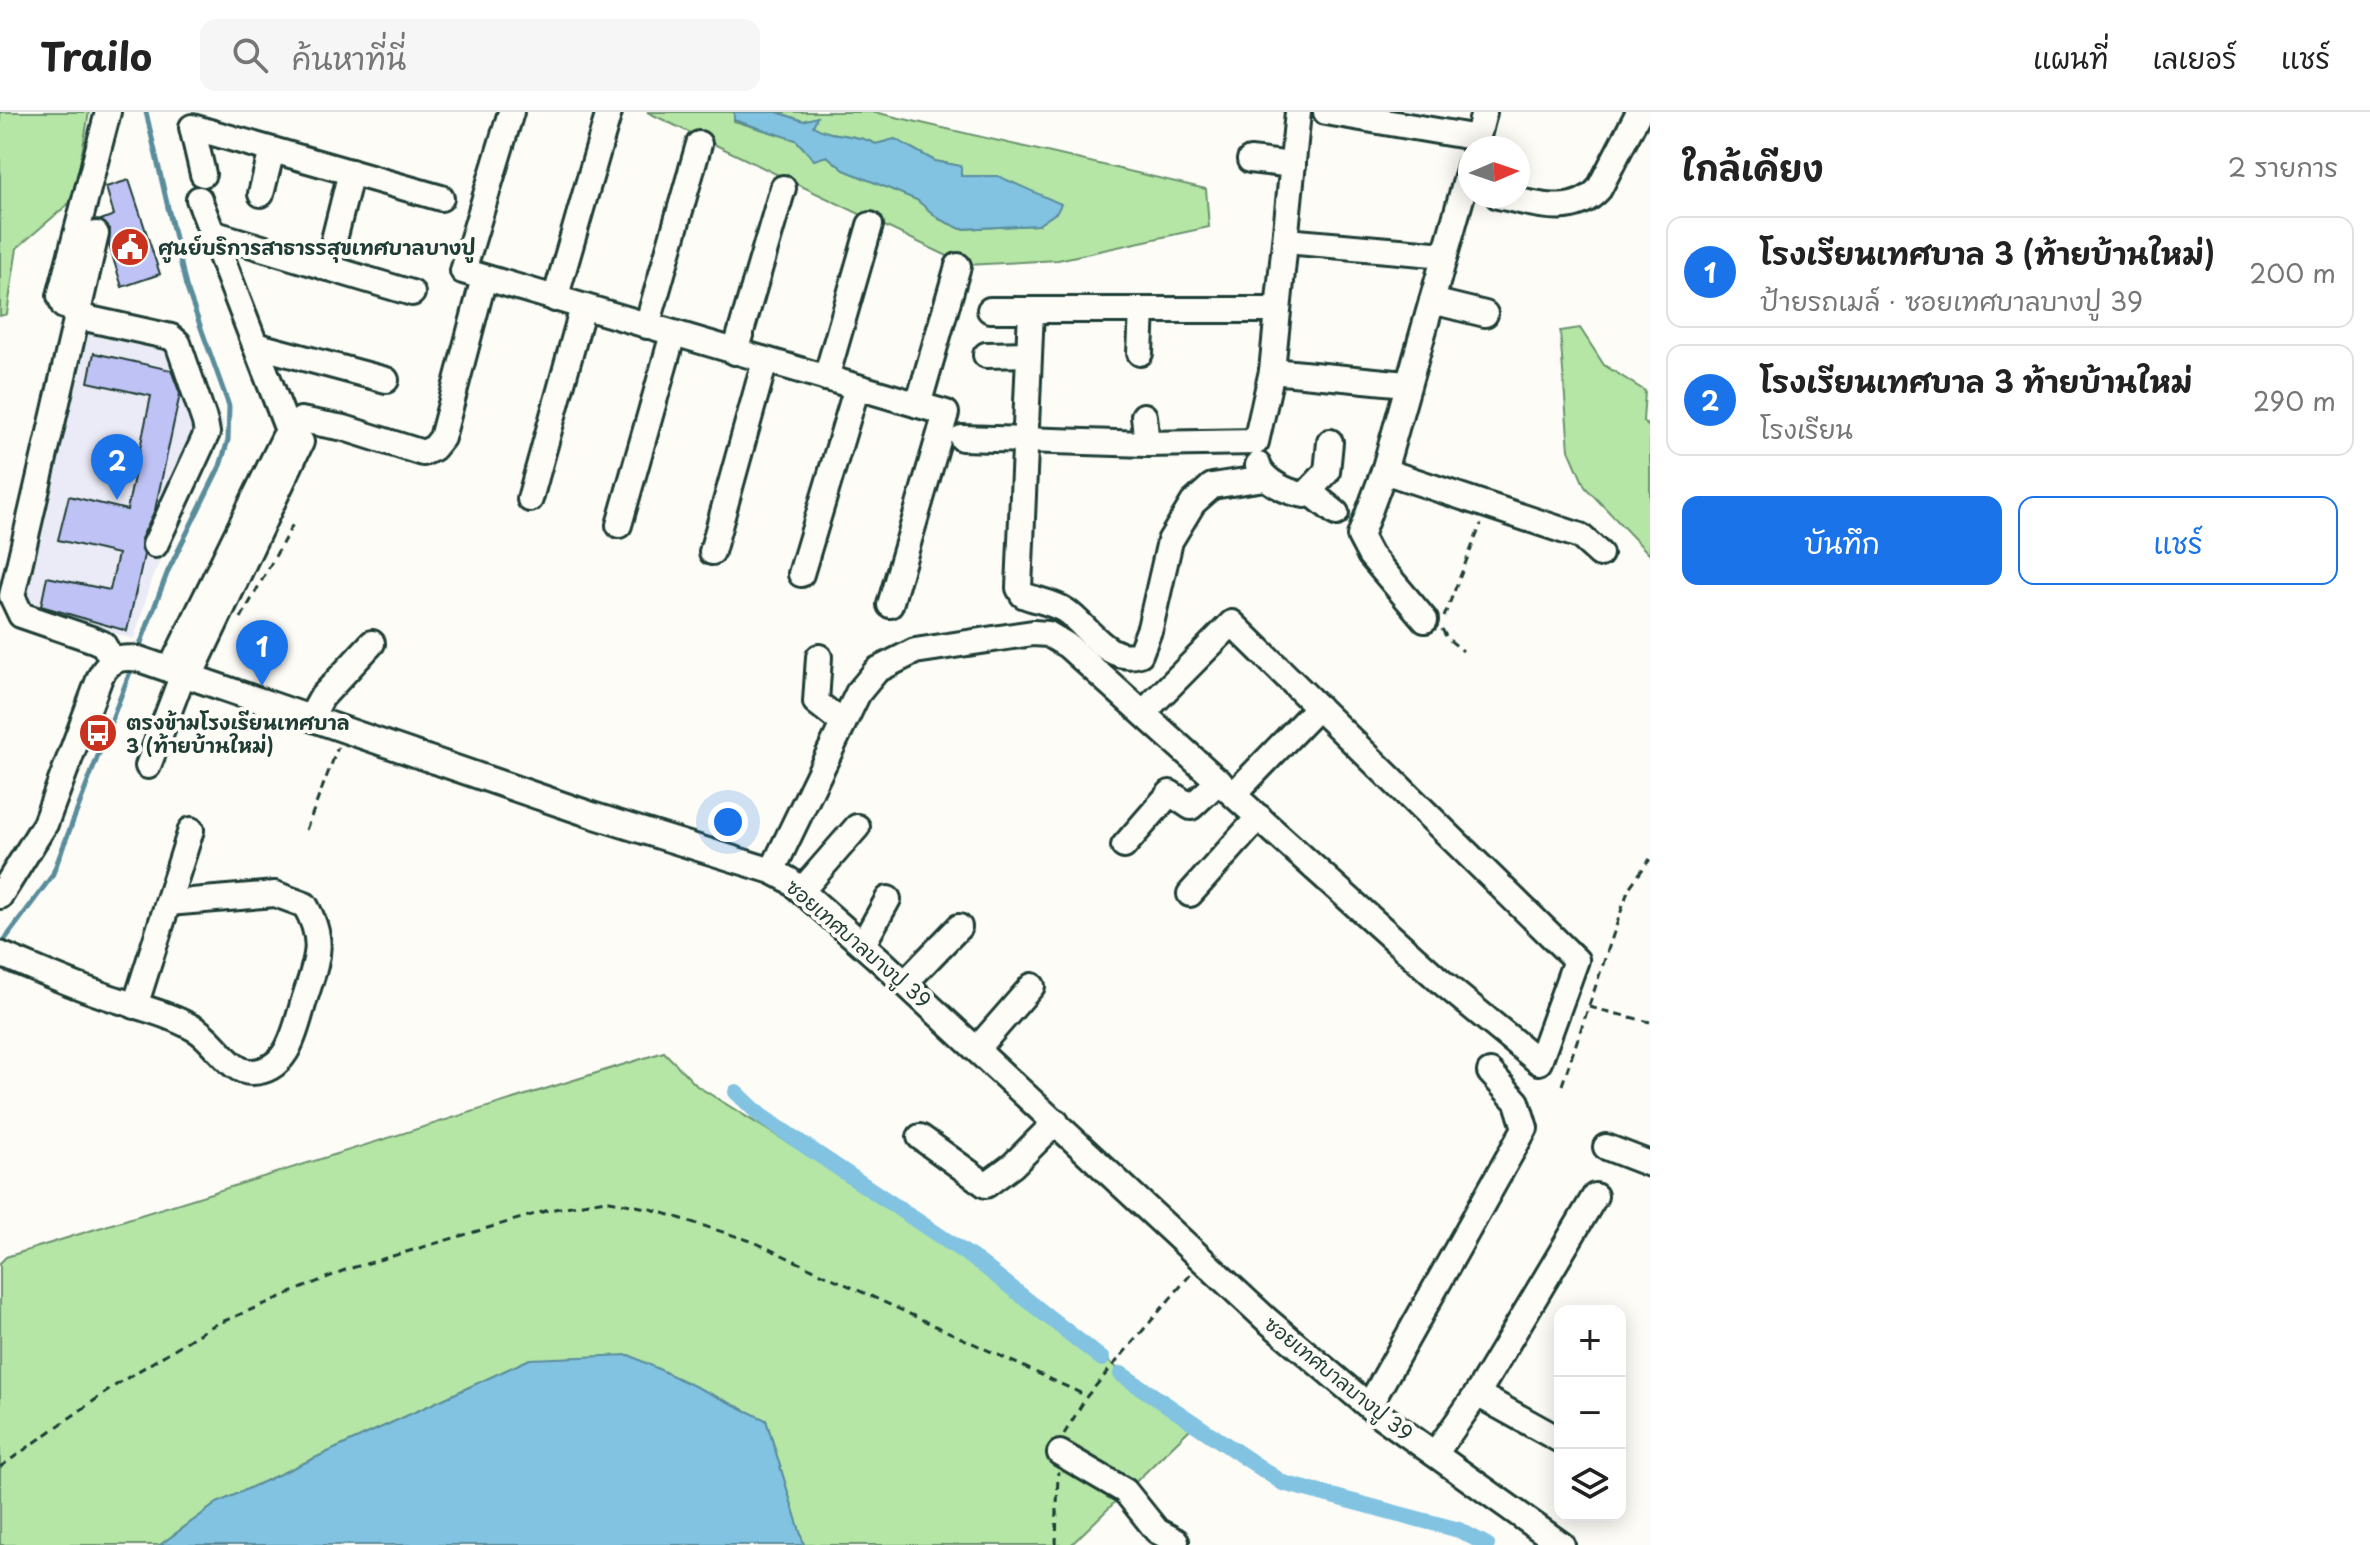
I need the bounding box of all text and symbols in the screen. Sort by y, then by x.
search box [200,19,760,91]
text: Trailo [40,27,152,84]
icon: search [228,33,272,77]
text: ค้นหาที่นี่ [292,35,406,80]
text: แผนที่ [2033,36,2108,79]
text: เลเยอร์ [2152,36,2237,79]
text: แชร์ [2281,36,2330,79]
north arrow [1458,136,1530,208]
text: ใกล้เคียง [1682,141,1824,193]
text: 2 รายการ [2228,147,2338,186]
public building icon: ศูนย์บริการสาธารรสุขเทศบาลบางปู [109,226,151,268]
text: โรงเรียนเทศบาล 3 (ท้ายบ้านใหม่) [1760,230,2215,275]
place label: ศูนย์บริการสาธารรสุขเทศบาลบางปู [158,232,476,263]
text: 1 [1704,253,1716,292]
text: 200 m [2249,253,2336,292]
text: ป้ายรถเมล์ · ซอยเทศบาลบางปู 39 [1760,281,2143,320]
text: โรงเรียนเทศบาล 3 ท้ายบ้านใหม่ [1760,358,2192,403]
text: 2 [1701,381,1719,420]
text: 290 m [2253,381,2336,420]
text: โรงเรียน [1760,409,1853,448]
pin: 2 [91,434,143,500]
button: บันทึก [1682,496,2002,585]
button: แชร์ [2018,496,2338,585]
pin: 1 [236,620,288,686]
place label: ตรงข้ามโรงเรียนเทศบาล 3 (ท้ายบ้านใหม่) [126,707,350,760]
bus stop icon: ตรงข้ามโรงเรียนเทศบาล 3 (ท้ายบ้านใหม่) [77,712,119,754]
your location [708,802,748,842]
street label: ซอยเทศบาลบางปู 39 [779,872,938,1016]
map controls [1554,1305,1626,1521]
button: + [1554,1305,1626,1377]
street label: ซอยเทศบาลบางปู 39 [1257,1309,1420,1449]
button: − [1554,1377,1626,1449]
button: layers [1554,1449,1626,1521]

